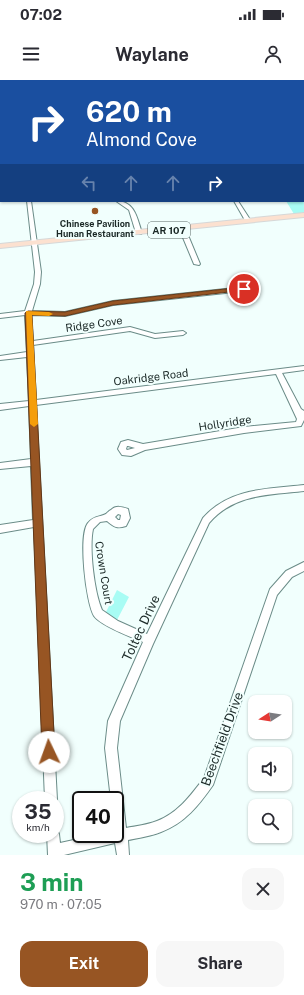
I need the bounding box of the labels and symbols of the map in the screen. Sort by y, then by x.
marker: Chinese Pavilion Hunan Restaurant [90,206,100,216]
place label: Chinese Pavilion Hunan Restaurant [56,218,134,239]
road number: AR 107 [148,222,190,238]
pin [227,272,261,306]
street label: Ridge Cove [65,314,123,334]
street label: Oakridge Road [113,366,189,388]
street label: Hollyridge [198,413,252,433]
street label: Crown Court [93,540,115,606]
street label: Toltec Drive [119,593,163,663]
street label: Beechfield Drive [198,690,246,788]
north arrow [248,695,292,739]
position arrow [28,731,70,773]
speed limit sign: 40 [72,791,124,843]

